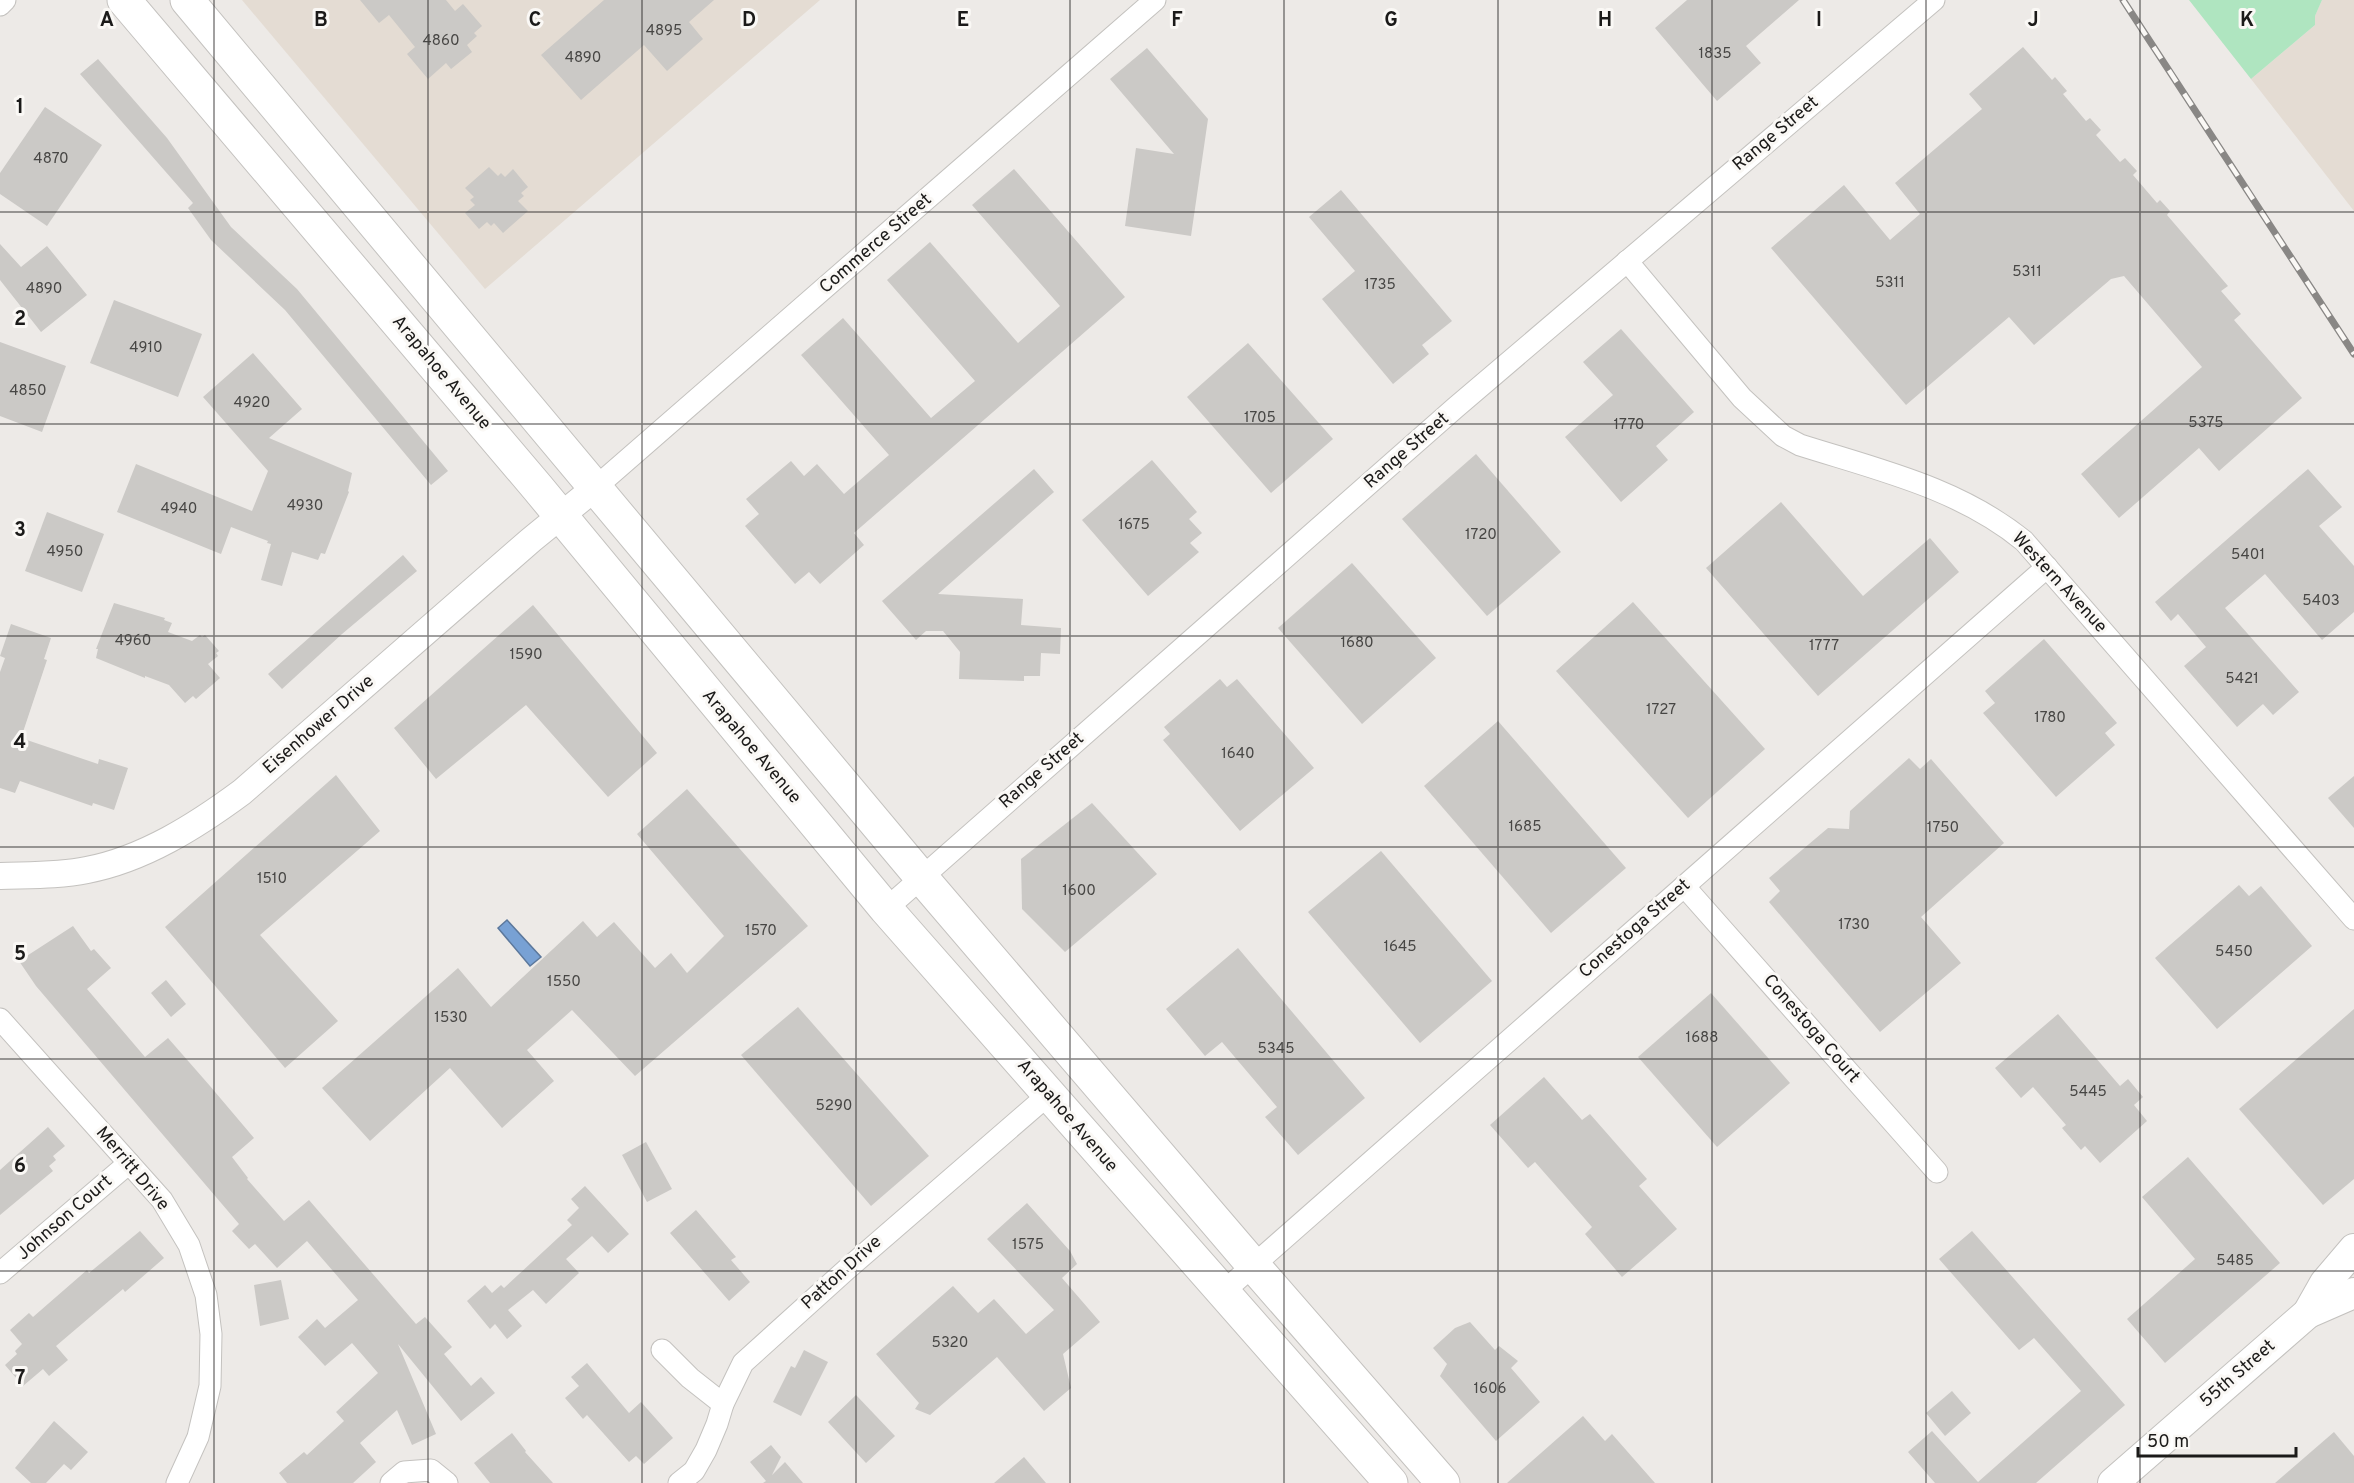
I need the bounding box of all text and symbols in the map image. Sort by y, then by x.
text: A [100,8,114,34]
text: B [314,8,328,34]
text: C [529,8,541,34]
text: D [742,8,756,34]
text: E [957,8,969,34]
text: F [1171,8,1183,34]
text: G [1384,8,1398,34]
text: H [1598,8,1612,34]
text: I [1816,8,1822,34]
text: J [2027,8,2039,34]
text: K [2240,8,2254,34]
house number: 4895 [646,22,682,41]
house number: 4860 [422,32,460,51]
house number: 1835 [1698,45,1732,64]
house number: 4890 [565,49,601,68]
street label: Range Street [1728,91,1824,177]
text: 1 [16,95,24,121]
house number: 4870 [33,150,69,169]
street label: Commerce Street [815,189,937,299]
house number: 5311 [2012,263,2042,282]
house number: 5311 [1875,274,1905,293]
house number: 1735 [1364,276,1396,295]
house number: 4890 [26,280,62,299]
text: 2 [14,307,26,333]
street label: Arapahoe Avenue [386,311,496,435]
house number: 4910 [129,339,163,358]
house number: 4850 [9,382,47,401]
house number: 4920 [234,394,270,413]
street label: Range Street [1360,408,1454,494]
house number: 1705 [1244,409,1276,428]
house number: 5375 [2188,414,2224,433]
house number: 1770 [1614,416,1644,435]
house number: 4930 [287,497,323,516]
house number: 4940 [161,500,198,519]
house number: 1675 [1118,516,1150,535]
text: 3 [14,518,26,544]
house number: 1720 [1465,526,1497,545]
street label: Western Avenue [2006,528,2112,638]
house number: 4950 [47,543,83,562]
house number: 5401 [2231,546,2265,565]
house number: 5403 [2302,592,2340,611]
house number: 4960 [115,632,151,651]
house number: 1680 [1340,634,1374,653]
house number: 1777 [1809,637,1839,656]
house number: 1590 [509,646,543,665]
street label: Eisenhower Drive [259,670,379,780]
house number: 5421 [2225,670,2259,689]
street label: Arapahoe Avenue [696,685,806,809]
house number: 1727 [1646,701,1676,720]
house number: 1780 [2034,709,2066,728]
street label: Range Street [995,728,1089,814]
text: 4 [14,730,26,756]
house number: 1640 [1221,745,1255,764]
house number: 1685 [1508,818,1542,837]
house number: 1750 [1927,819,1959,838]
house number: 1510 [257,870,287,889]
street label: Conestoga Street [1574,874,1696,984]
house number: 1600 [1062,882,1096,901]
house number: 1730 [1838,916,1870,935]
house number: 1570 [745,922,777,941]
house number: 1645 [1383,938,1417,957]
text: 5 [14,942,26,968]
house number: 5450 [2215,943,2253,962]
street label: Conestoga Court [1757,970,1865,1088]
house number: 1550 [547,973,581,992]
house number: 1530 [434,1009,468,1028]
house number: 1688 [1686,1029,1718,1048]
house number: 5345 [1258,1040,1294,1059]
street label: Arapahoe Avenue [1012,1055,1122,1177]
house number: 5445 [2069,1083,2107,1102]
house number: 5290 [816,1097,852,1116]
street label: Merritt Drive [90,1122,174,1216]
text: 6 [14,1154,26,1180]
street label: Johnson Court [13,1170,117,1266]
street label: Patton Drive [797,1231,887,1315]
house number: 1575 [1012,1236,1044,1255]
house number: 5485 [2216,1252,2254,1271]
house number: 5320 [932,1334,968,1353]
street label: 55th Street [2195,1335,2281,1413]
text: 7 [15,1366,25,1392]
house number: 1606 [1473,1380,1507,1399]
scale bar [2138,1420,2296,1458]
text: 50 m [2147,1431,2189,1454]

